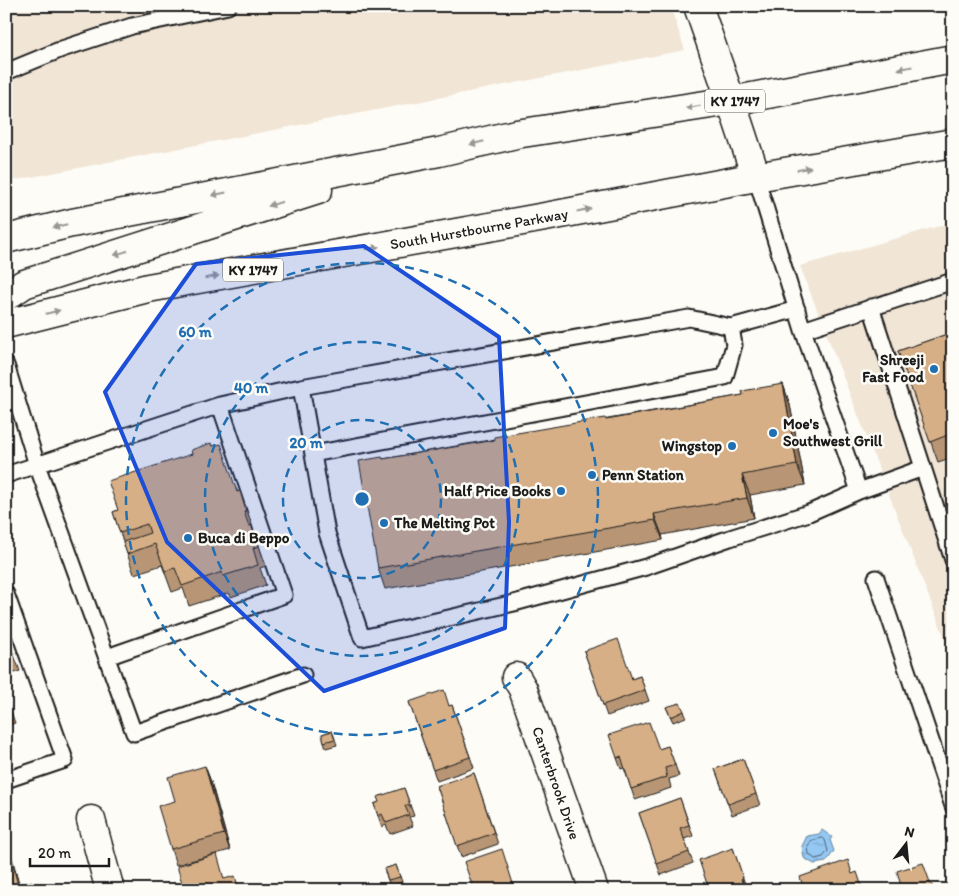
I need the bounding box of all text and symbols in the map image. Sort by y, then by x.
one-way arrow [896,65,912,73]
road number: KY 1747 [705,90,765,112]
one-way arrow [685,103,701,111]
one-way arrow [470,139,485,147]
one-way arrow [796,165,812,173]
one-way arrow [210,191,226,199]
one-way arrow [268,200,283,208]
street label: South Hurstbourne Parkway [389,204,569,254]
one-way arrow [576,206,591,214]
one-way arrow [52,222,67,230]
one-way arrow [364,244,380,252]
one-way arrow [113,250,128,258]
road number: KY 1747 [223,258,283,282]
one-way arrow [204,272,220,280]
one-way arrow [46,308,61,316]
text: 60 m [178,323,212,341]
place label: Shreeji Fast Food [862,351,925,386]
marker: Shreeji Fast Food [928,363,940,375]
text: 40 m [234,379,269,397]
place label: Moe's Southwest Grill [783,415,883,450]
marker: Moe's Southwest Grill [767,427,779,439]
text: 20 m [289,434,323,452]
place label: Wingstop [662,437,723,456]
marker: Wingstop [726,440,738,452]
place label: Penn Station [602,466,685,484]
marker: Penn Station [586,469,598,481]
place label: Half Price Books [444,482,551,500]
marker: Half Price Books [555,485,567,497]
centre of rings [353,490,371,508]
place label: The Melting Pot [393,514,495,533]
marker: The Melting Pot [378,517,390,529]
place label: Buca di Beppo [198,529,290,548]
marker: Buca di Beppo [182,532,194,544]
street label: Canterbrook Drive [528,724,584,842]
north arrow [882,818,932,868]
text: N [903,823,916,841]
scale bar [30,836,109,868]
text: 20 m [38,844,72,862]

